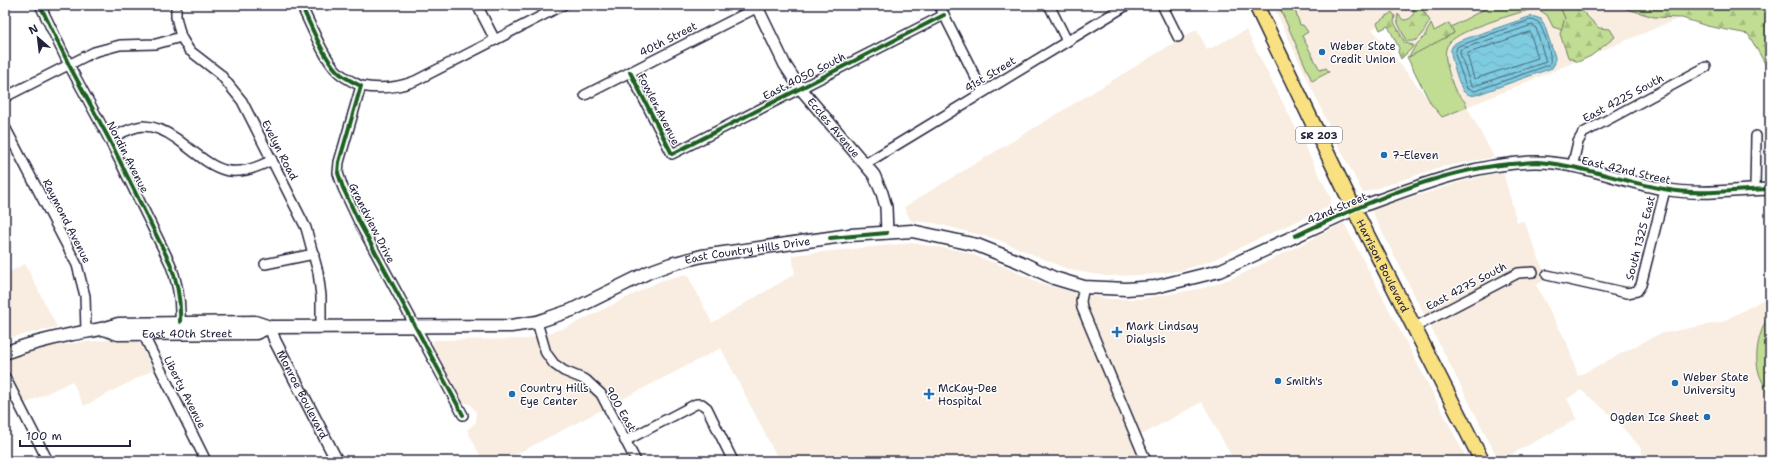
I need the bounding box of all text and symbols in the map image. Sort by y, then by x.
north arrow [18,18,58,58]
street label: 40th Street [637,18,700,60]
text: N [26,21,41,38]
place label: Weber State Credit Union [1330,39,1396,67]
marker: Weber State Credit Union [1317,47,1327,57]
street label: East 4050 South [760,49,848,104]
street label: 41st Street [962,53,1019,96]
street label: Fowler Avenue [634,71,683,148]
street label: East 4225 South [1580,71,1666,126]
street label: Eccles Avenue [803,95,863,161]
street label: Evelyn Road [258,118,301,183]
street label: Nordin Avenue [103,119,152,196]
road number: SR 203 [1296,127,1342,143]
place label: 7-Eleven [1392,148,1439,163]
marker: 7-Eleven [1379,150,1389,160]
street label: East 42nd Street [1580,153,1672,188]
street label: Raymond Avenue [39,177,94,266]
street label: Grandview Drive [345,180,398,266]
street label: 42nd Street [1305,189,1370,228]
street label: South 1325 East [1622,194,1659,282]
street label: Harrison Boulevard [1352,217,1412,315]
street label: East Country Hills Drive [683,234,811,268]
street label: East 4275 South [1423,259,1509,314]
place label: Mark Lindsay Dialysis [1126,319,1199,347]
street label: East 40th Street [142,326,233,342]
marker: Mark Lindsay Dialysis [1111,326,1123,338]
street label: Monroe Boulevard [273,348,331,442]
street label: Liberty Avenue [160,353,209,431]
place label: Weber State University [1683,370,1749,398]
place label: Smith's [1286,374,1323,389]
marker: Smith's [1273,376,1283,386]
marker: Weber State University [1670,378,1680,388]
place label: Country Hills Eye Center [520,381,589,409]
place label: McKay-Dee Hospital [938,381,997,409]
street label: 900 East [602,384,640,435]
marker: McKay-Dee Hospital [923,388,935,400]
marker: Country Hills Eye Center [507,389,517,399]
place label: Ogden Ice Sheet [1610,410,1699,425]
marker: Ogden Ice Sheet [1702,412,1712,422]
scale bar [20,422,130,448]
text: 100 m [26,428,62,444]

